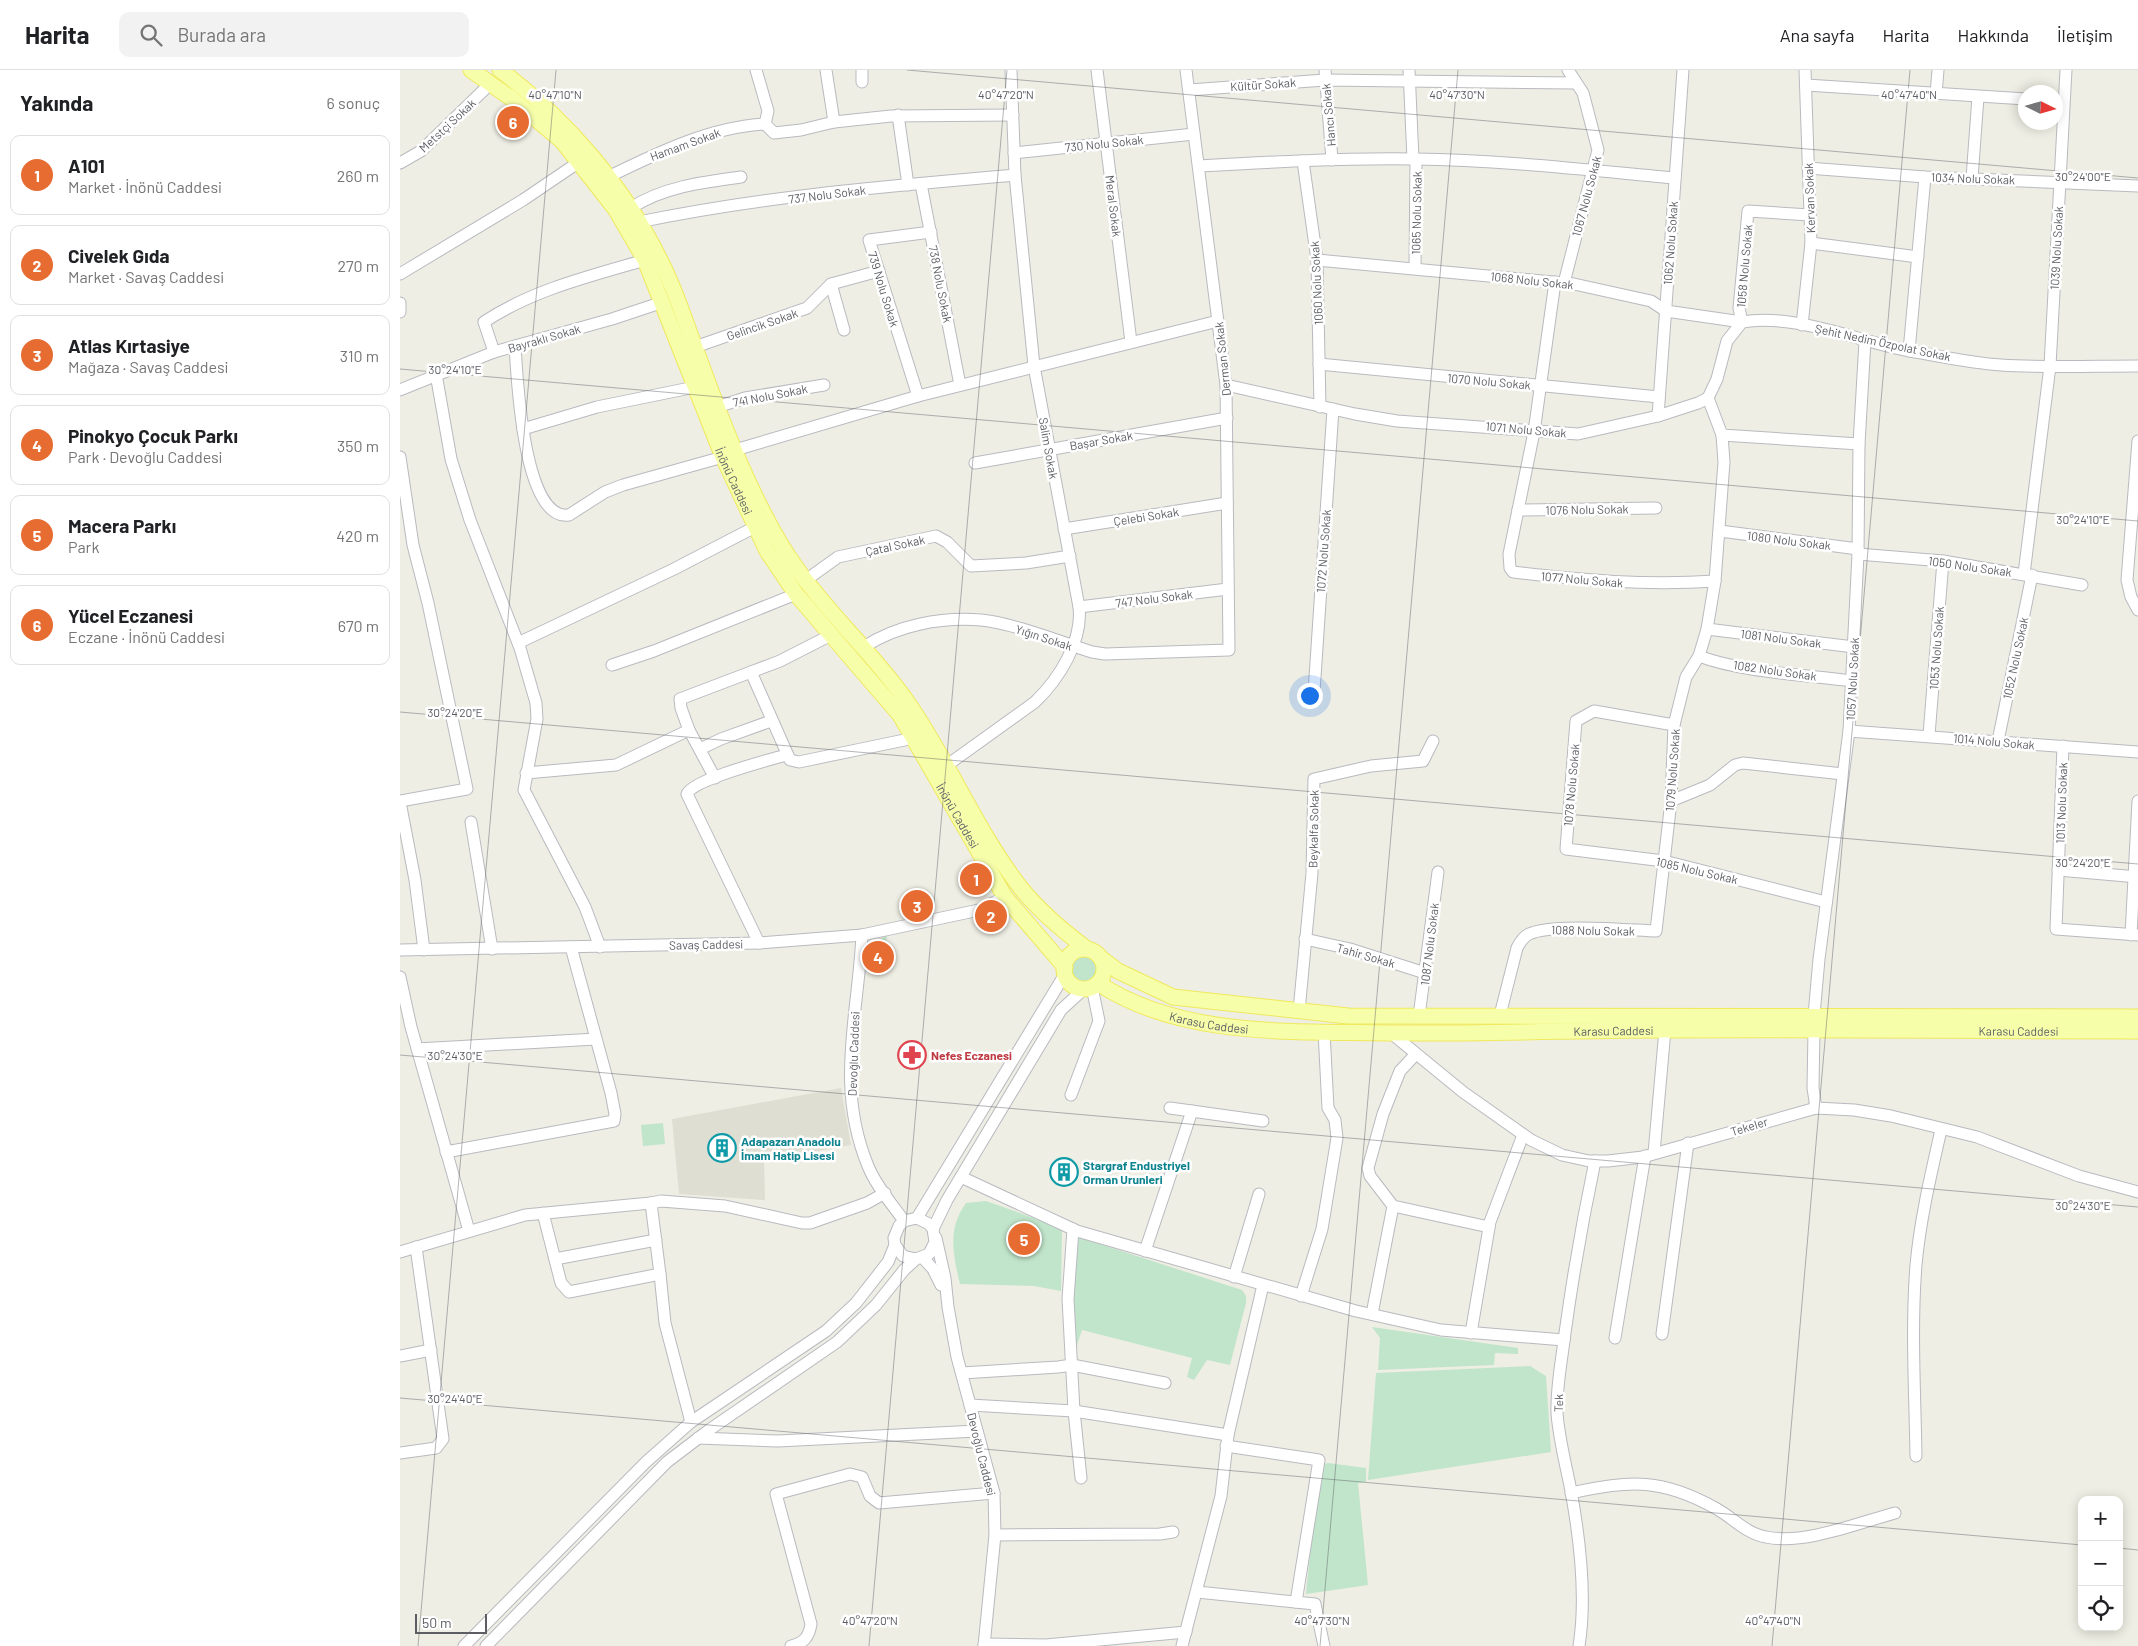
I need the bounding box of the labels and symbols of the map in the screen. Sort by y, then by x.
street label: Kültür Sokak [1230,75,1296,93]
street label: Hancı Sokak [1318,83,1338,147]
north arrow [2018,85,2063,130]
text: 40°47'10"N [528,87,582,101]
text: 40°47'20"N [978,87,1034,101]
text: 40°47'30"N [1429,87,1485,101]
text: 40°47'40"N [1881,87,1937,101]
street label: Metstçi Sokak [416,95,478,155]
pin: 6 [497,103,529,141]
street label: Hamam Sokak [648,125,722,163]
street label: 730 Nolu Sokak [1064,132,1144,154]
street label: 1067 Nolu Sokak [1568,154,1604,238]
street label: Kervan Sokak [1801,163,1817,233]
text: 30°24'00"E [2055,169,2111,183]
street label: 1034 Nolu Sokak [1931,170,2015,186]
street label: 1065 Nolu Sokak [1408,171,1424,255]
street label: Meral Sokak [1103,174,1125,238]
street label: 737 Nolu Sokak [788,182,866,206]
street label: 1062 Nolu Sokak [1660,201,1680,285]
street label: 1039 Nolu Sokak [2047,206,2065,290]
street label: 1058 Nolu Sokak [1733,224,1755,308]
street label: 1060 Nolu Sokak [1307,241,1325,325]
street label: 738 Nolu Sokak [927,244,955,324]
street label: 739 Nolu Sokak [866,249,902,329]
street label: 1068 Nolu Sokak [1490,269,1574,291]
street label: Gelincik Sokak [725,305,799,343]
street label: Bayraklı Sokak [506,321,582,355]
street label: Derman Sokak [1211,321,1233,397]
street label: Şehit Nedim Özpolat Sokak [1814,321,1952,363]
text: 30°24'10"E [428,362,482,376]
street label: 1070 Nolu Sokak [1447,370,1531,392]
street label: 741 Nolu Sokak [732,381,808,409]
street label: Salim Sokak [1037,416,1061,480]
street label: 1071 Nolu Sokak [1485,418,1567,440]
street label: Başar Sokak [1068,428,1134,452]
street label: İnönü Caddesi [713,445,756,516]
street label: 1076 Nolu Sokak [1545,501,1629,517]
street label: Çelebi Sokak [1112,504,1180,528]
street label: 1072 Nolu Sokak [1313,509,1333,593]
text: 30°24'10"E [2056,512,2110,526]
street label: 1080 Nolu Sokak [1746,528,1832,552]
street label: Çatal Sokak [864,532,926,558]
street label: 1050 Nolu Sokak [1927,553,2013,579]
street label: 1077 Nolu Sokak [1540,568,1624,590]
street label: 747 Nolu Sokak [1115,586,1193,610]
street label: 1053 Nolu Sokak [1926,606,1946,690]
street label: 1052 Nolu Sokak [1999,616,2031,700]
street label: Yığın Sokak [1014,621,1074,653]
street label: 1081 Nolu Sokak [1740,626,1822,650]
street label: 1057 Nolu Sokak [1843,637,1861,721]
street label: 1082 Nolu Sokak [1732,657,1818,683]
your location [1297,683,1323,709]
text: 30°24'20"E [427,705,483,719]
street label: 1079 Nolu Sokak [1662,728,1682,812]
street label: 1014 Nolu Sokak [1953,730,2035,752]
street label: 1078 Nolu Sokak [1560,743,1582,827]
street label: 1013 Nolu Sokak [2053,762,2069,844]
street label: İnönü Caddesi [934,781,982,850]
street label: Beykalfa Sokak [1305,790,1321,868]
street label: 1085 Nolu Sokak [1655,854,1739,886]
text: 30°24'20"E [2055,855,2111,869]
pin: 1 [960,860,992,898]
pin: 3 [901,887,933,925]
pin: 2 [975,897,1007,935]
street label: 1087 Nolu Sokak [1417,902,1441,986]
street label: 1088 Nolu Sokak [1551,922,1635,938]
street label: Savaş Caddesi [669,936,743,952]
pin: 4 [862,938,894,976]
street label: Tahir Sokak [1335,940,1397,970]
street label: Karasu Caddesi [1168,1009,1249,1036]
street label: Devoğlu Caddesi [845,1011,861,1097]
street label: Karasu Caddesi [1573,1023,1653,1038]
street label: Karasu Caddesi [1979,1024,2058,1038]
pharmacy icon: Nefes Eczanesi [897,1040,927,1070]
text: 30°24'30"E [427,1048,483,1062]
place label: Nefes Eczanesi [931,1048,1012,1062]
street label: Tekeler [1729,1114,1770,1138]
building icon: Adapazarı Anadolu İmam Hatip Lisesi [707,1133,737,1163]
place label: Adapazarı Anadolu İmam Hatip Lisesi [741,1134,841,1162]
building icon: Stargraf Endustriyel Orman Urunleri [1049,1157,1079,1187]
place label: Stargraf Endustriyel Orman Urunleri [1083,1158,1190,1186]
text: 30°24'30"E [2055,1198,2111,1212]
pin: 5 [1008,1220,1040,1258]
text: 30°24'40"E [427,1391,483,1405]
street label: Tek [1551,1394,1565,1412]
street label: Devoğlu Caddesi [965,1411,999,1497]
scale bar [415,1611,488,1634]
text: 40°47'20"N [842,1613,898,1627]
text: 40°47'30"N [1294,1613,1350,1627]
text: 40°47'40"N [1745,1613,1801,1627]

